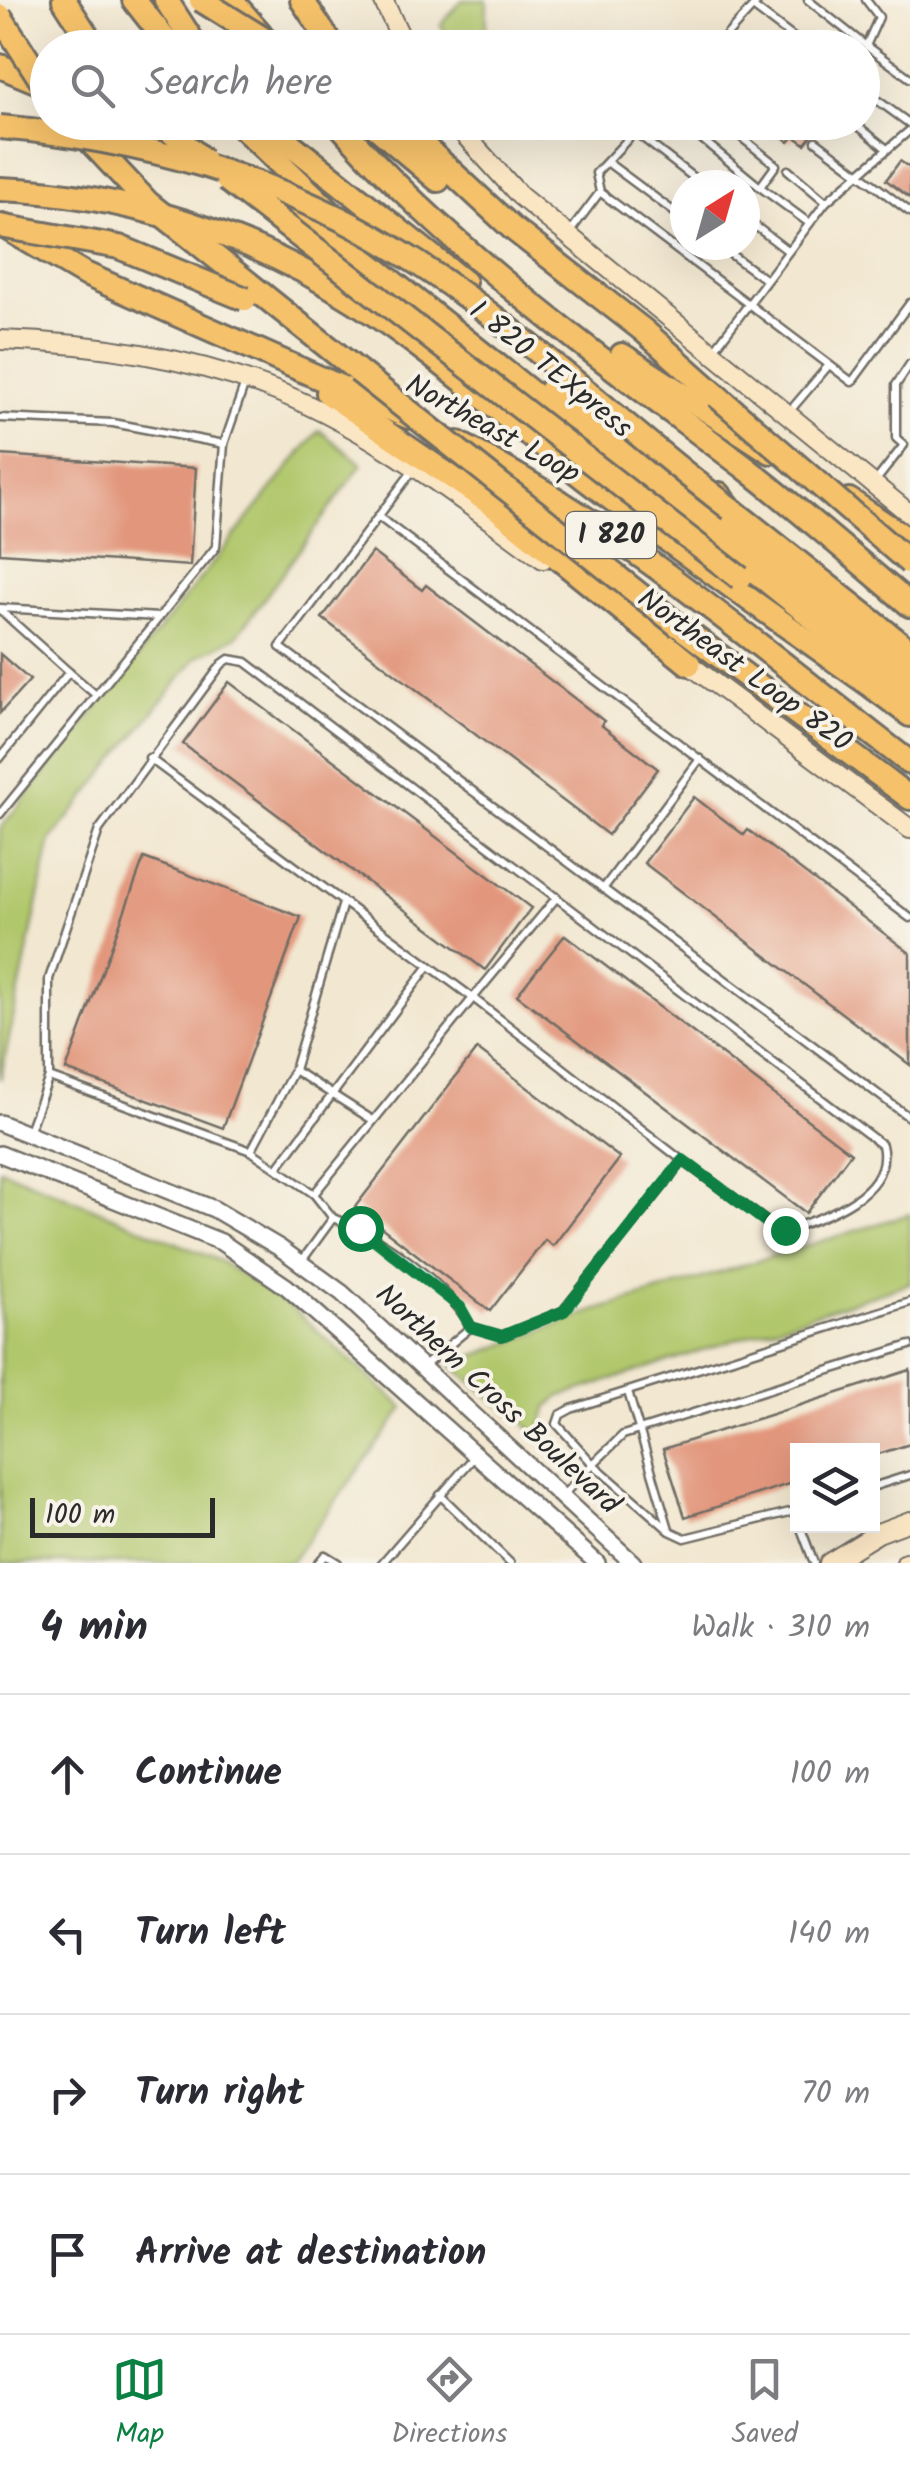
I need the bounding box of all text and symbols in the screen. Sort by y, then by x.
search box [30,30,880,140]
text: Search here [145,55,332,115]
icon: search [65,58,120,113]
north arrow [670,170,760,260]
street label: I 820 TEXpress [457,289,643,452]
street label: Northeast Loop [396,362,588,498]
road number: I 820 [566,512,656,558]
street label: Northeast Loop 820 [626,576,862,766]
route start [338,1206,384,1252]
route end [763,1208,809,1254]
street label: Northern Cross Boulevard [363,1273,632,1528]
map controls [790,1443,880,1533]
button: layers [790,1443,880,1533]
scale bar [30,1493,215,1538]
text: 100 m [45,1493,115,1538]
text: 4 min [40,1595,148,1662]
text: Walk · 310 m [691,1603,870,1654]
text: Continue [135,1744,282,1804]
icon: ahead [40,1747,95,1802]
text: 100 m [790,1749,870,1800]
text: Turn left [135,1904,286,1964]
icon: left [40,1907,95,1962]
text: 140 m [788,1909,870,1960]
text: Turn right [135,2064,304,2124]
icon: right [40,2067,95,2122]
text: 70 m [801,2069,870,2120]
text: Arrive at destination [135,2224,486,2284]
icon: arrive [40,2227,95,2282]
tab: Map [112,2352,167,2457]
tab: Directions [391,2352,507,2457]
tab: Saved [732,2352,798,2457]

